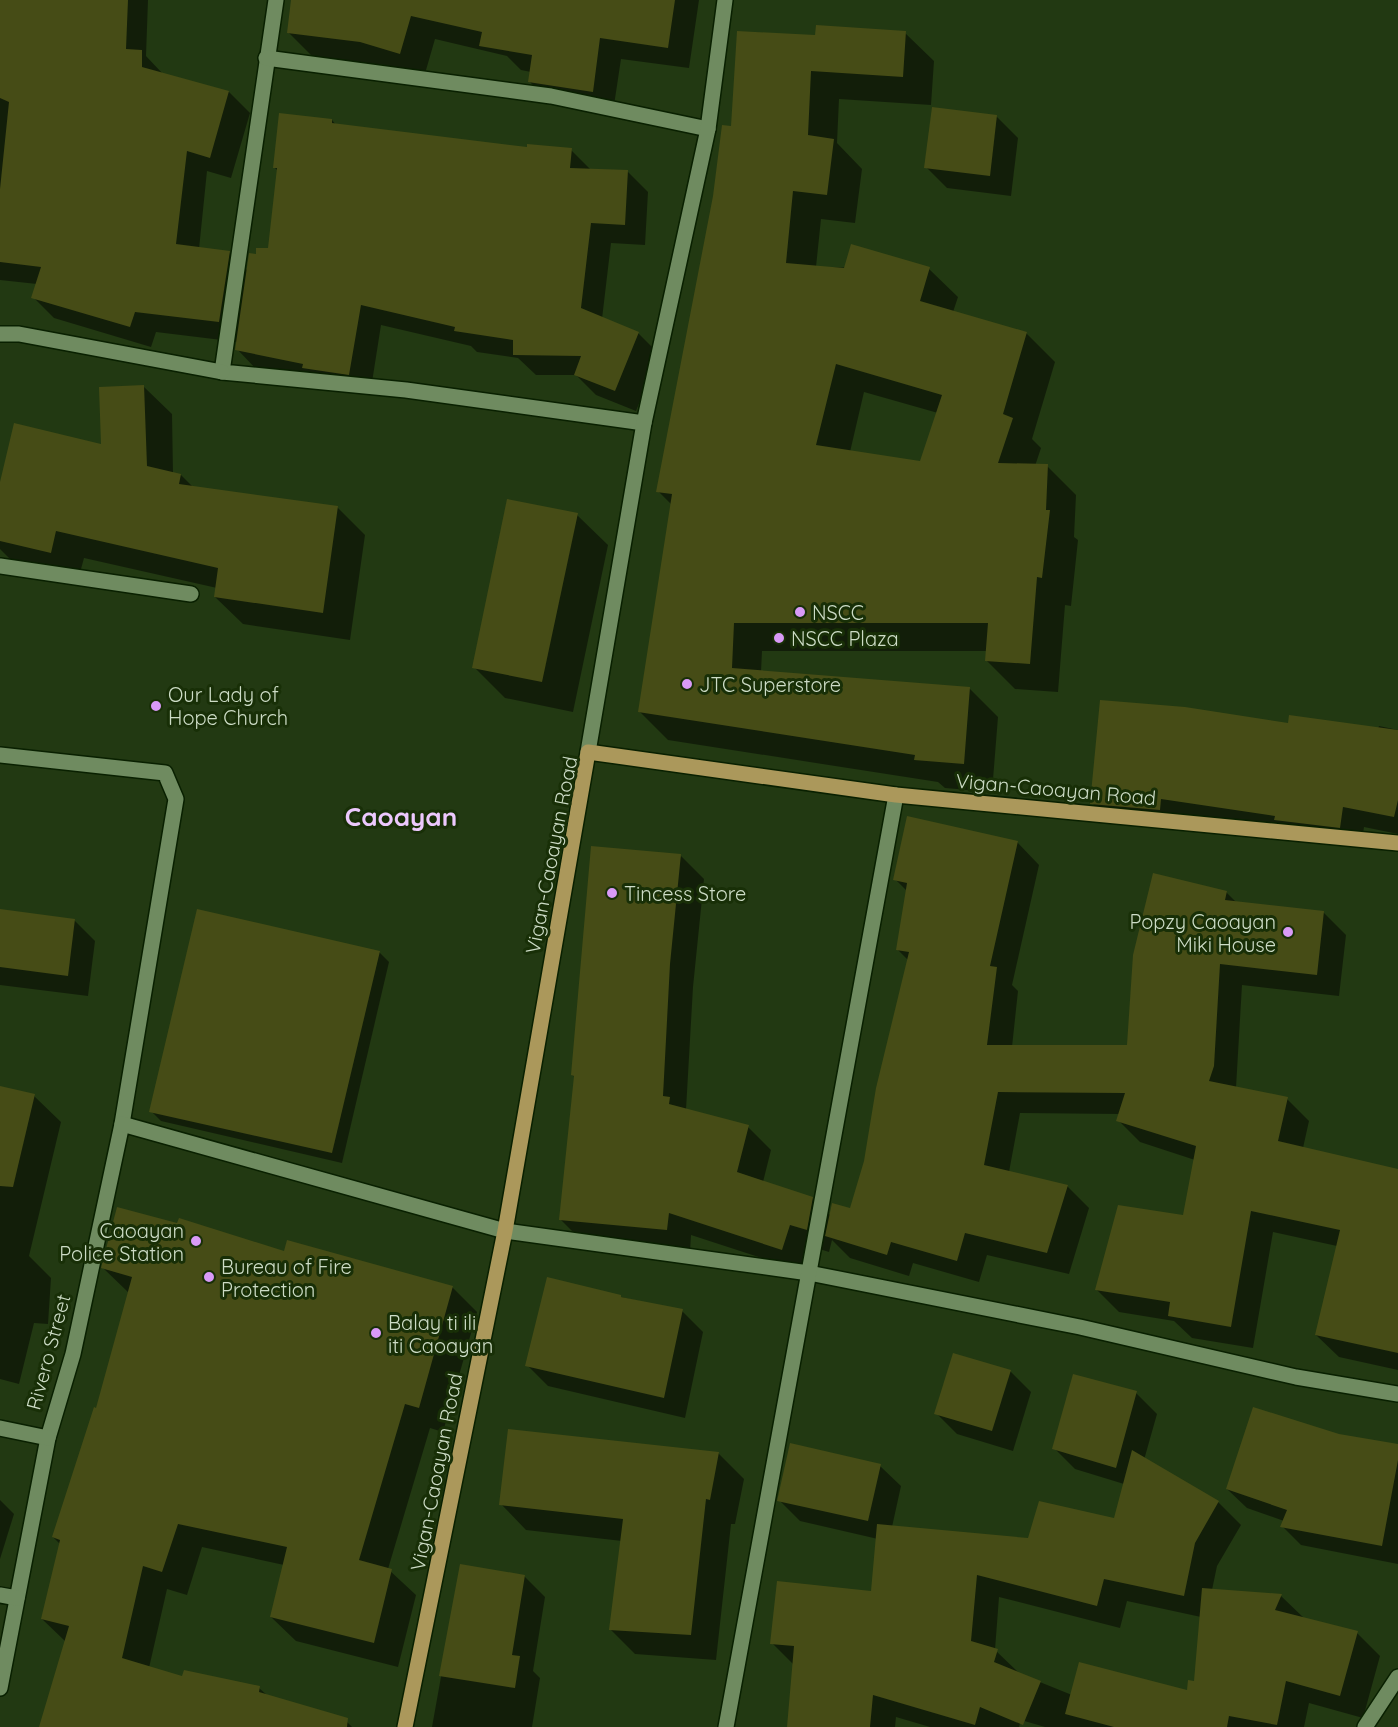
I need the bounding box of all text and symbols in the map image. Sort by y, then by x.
place label: NSCC [812,600,864,625]
marker: NSCC [793,605,807,619]
place label: NSCC Plaza [791,626,899,651]
marker: NSCC Plaza [772,631,786,645]
place label: JTC Superstore [699,672,841,697]
marker: JTC Superstore [680,677,694,691]
place label: Our Lady of Hope Church [168,682,288,730]
marker: Our Lady of Hope Church [149,699,163,713]
street label: Vigan-Caoayan Road [520,754,582,956]
street label: Vigan-Caoayan Road [955,768,1157,810]
district label: Caoayan [345,800,457,833]
place label: Tincess Store [624,881,746,906]
marker: Tincess Store [605,886,619,900]
place label: Popzy Caoayan Miki House [1129,909,1276,957]
marker: Popzy Caoayan Miki House [1281,925,1295,939]
place label: Caoayan Police Station [59,1218,184,1266]
marker: Caoayan Police Station [189,1234,203,1248]
place label: Bureau of Fire Protection [221,1254,352,1302]
marker: Bureau of Fire Protection [202,1270,216,1284]
street label: Rivero Street [21,1291,76,1413]
place label: Balay ti ili iti Caoayan [388,1310,493,1358]
marker: Balay ti ili iti Caoayan [369,1326,383,1340]
street label: Vigan-Caoayan Road [405,1371,467,1573]

